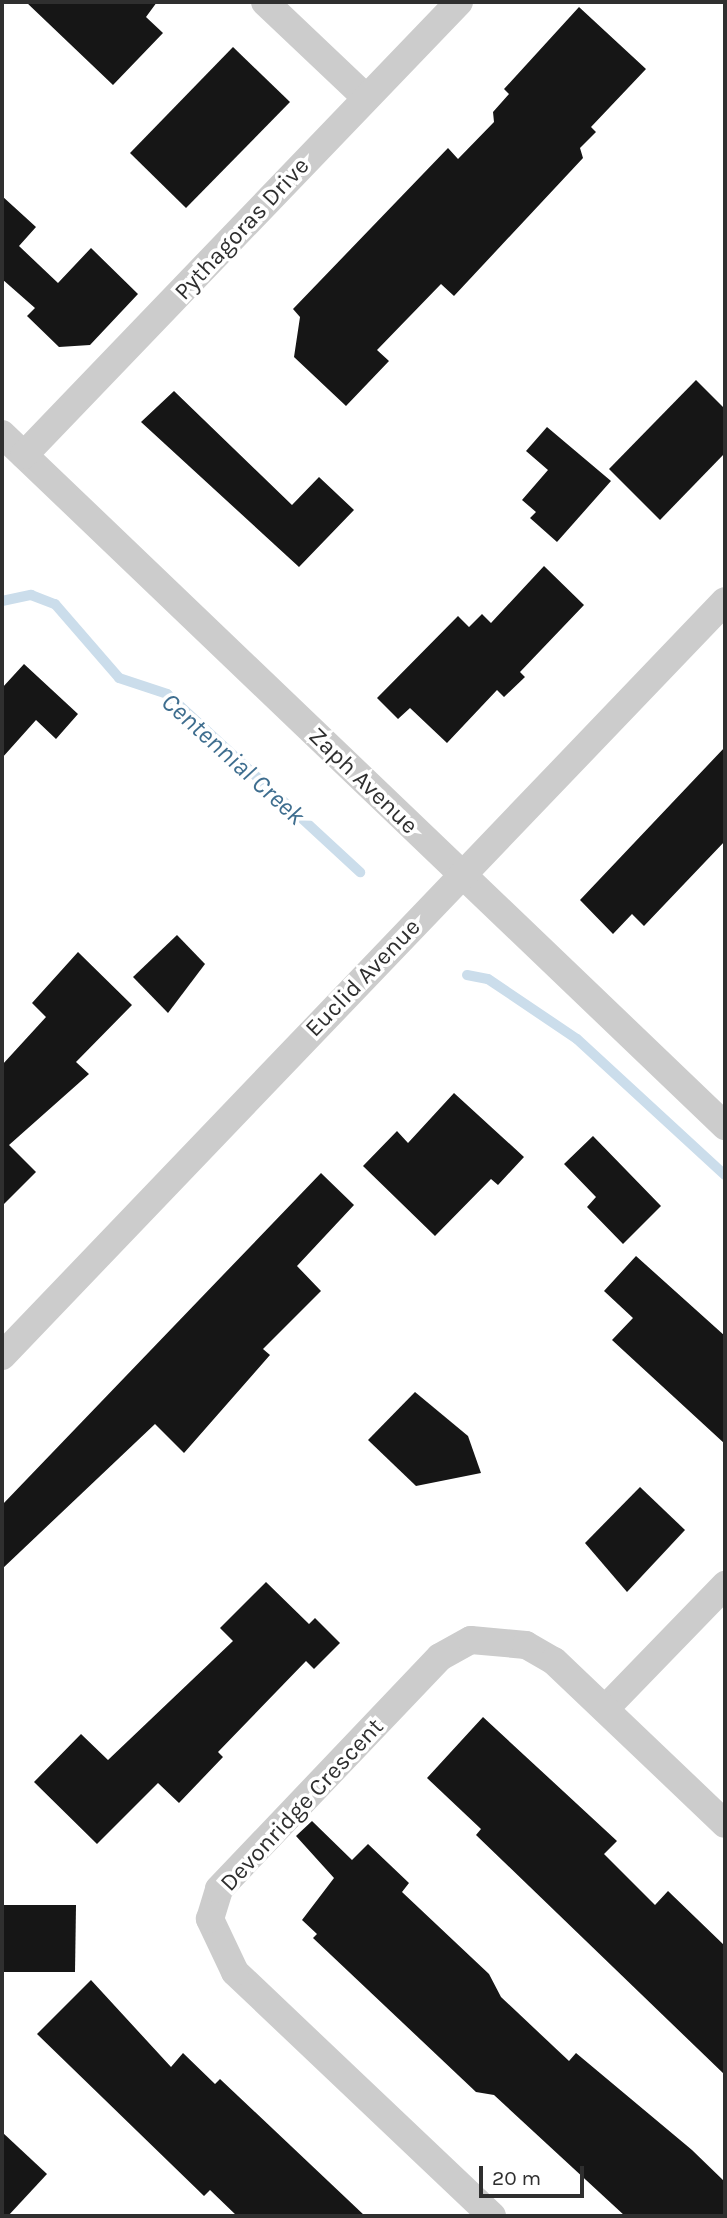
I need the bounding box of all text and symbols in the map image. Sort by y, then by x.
street label: Pythagoras Drive [169,152,315,306]
water label: Centennial Creek [155,686,311,832]
street label: Zaph Avenue [302,722,424,840]
street label: Euclid Avenue [299,913,427,1043]
street label: Devonridge Crescent [214,1713,390,1897]
scale bar [482,2152,587,2196]
text: 20 m [492,2166,541,2190]

